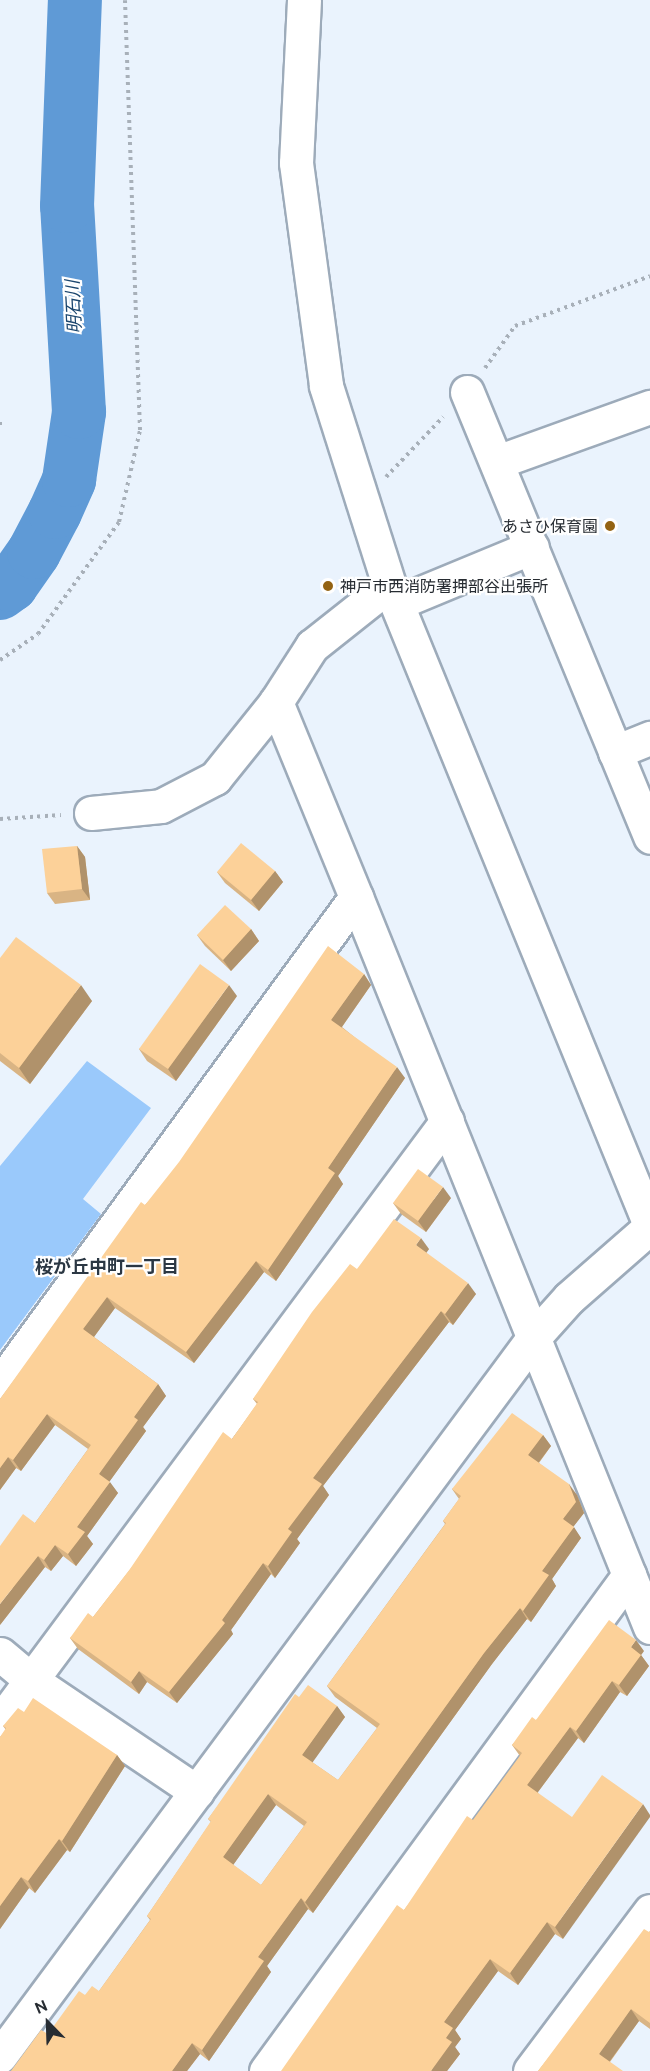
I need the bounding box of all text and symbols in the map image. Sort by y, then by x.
water label: 明石川 [61,279,85,335]
place label: あさひ保育園 [502,516,598,536]
marker: あさひ保育園 [603,519,617,533]
place label: 神戸市西消防署押部谷出張所 [340,576,548,596]
marker: 神戸市西消防署押部谷出張所 [321,579,335,593]
district label: 桜が丘中町一丁目 [35,1255,179,1277]
north arrow [18,1993,78,2053]
text: N [32,1996,50,2017]

